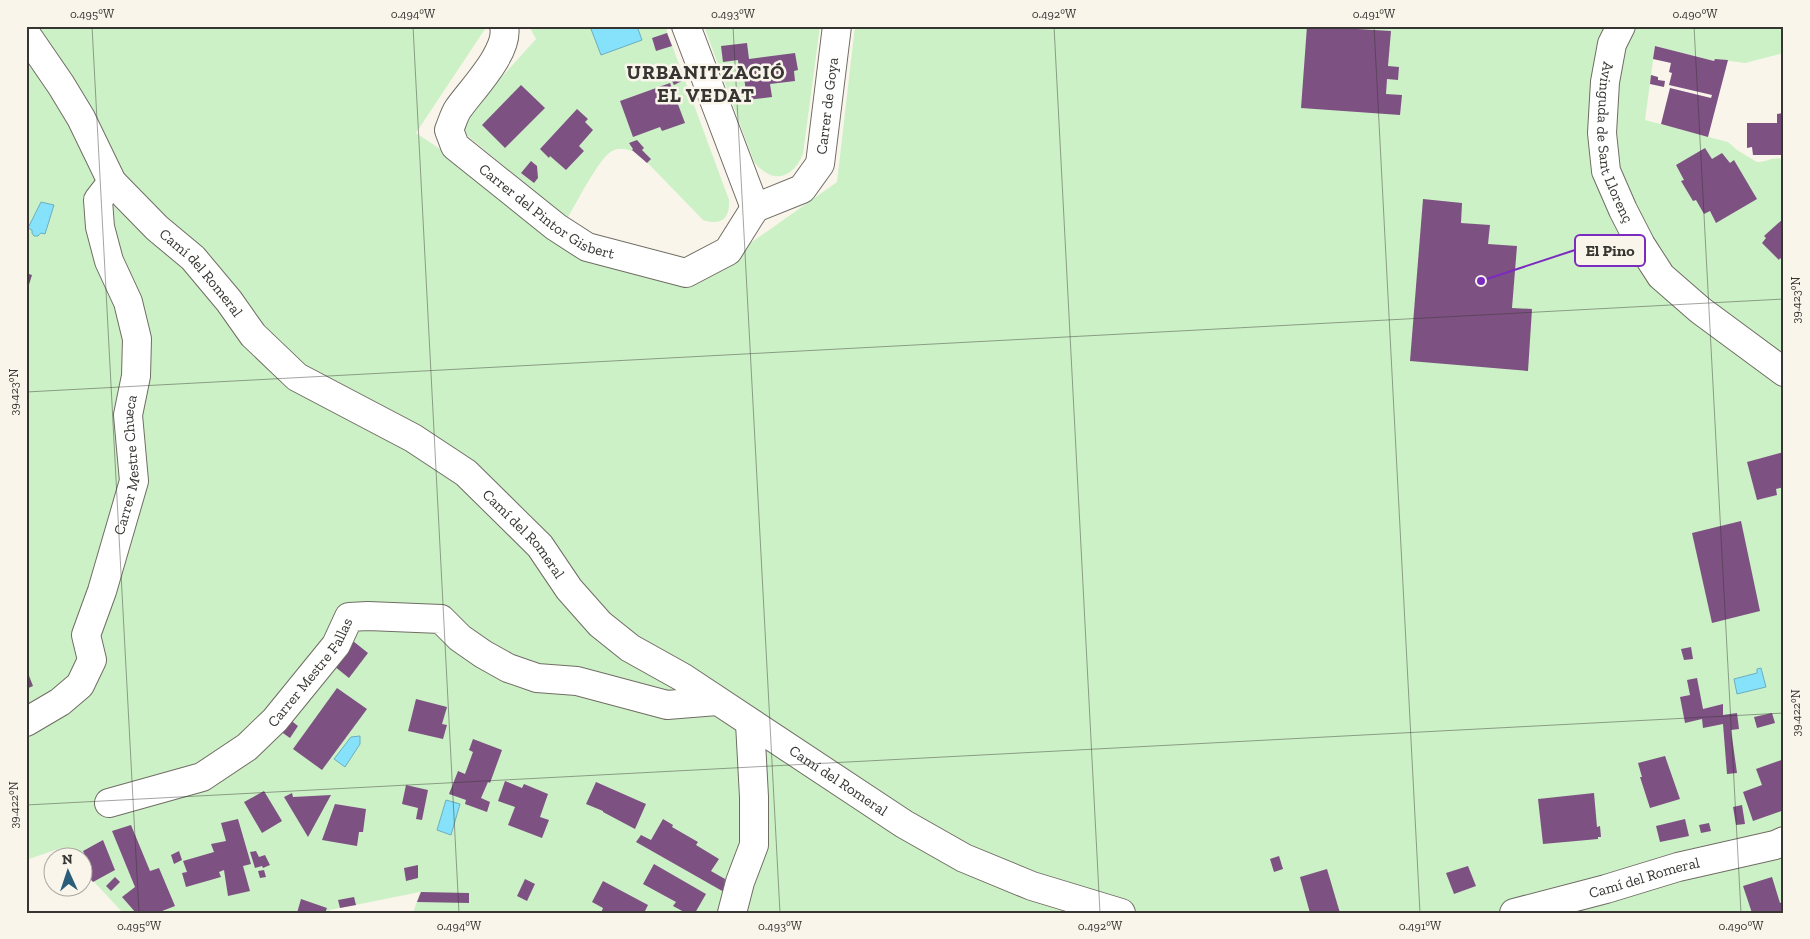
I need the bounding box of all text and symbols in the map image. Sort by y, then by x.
text: 0.495°W [70,7,115,21]
text: 0.494°W [391,7,436,21]
text: 0.493°W [711,7,756,21]
text: 0.492°W [1032,7,1077,21]
text: 0.491°W [1353,7,1396,21]
text: 0.490°W [1673,7,1718,21]
street label: Carrer de Goya [812,56,842,155]
district label: URBANITZACIÓ EL VEDAT [627,60,785,107]
street label: Avinguda de Sant Llorenç [1593,60,1637,226]
street label: Carrer del Pintor Gisbert [475,160,617,263]
street label: Camí del Romeral [156,225,246,320]
callout: El Pino [1575,235,1645,266]
text: El Pino [1585,241,1635,260]
text: 39.423°N [1789,276,1803,323]
text: 39.423°N [7,368,21,415]
street label: Carrer Mestre Chueca [110,393,144,537]
street label: Camí del Romeral [479,485,568,582]
street label: Carrer Mestre Fallas [264,615,356,731]
text: 39.422°N [1789,689,1803,737]
street label: Camí del Romeral [786,741,891,820]
text: 39.422°N [7,781,21,829]
north arrow [42,846,92,896]
text: N [62,851,73,868]
street label: Camí del Romeral [1587,853,1701,902]
text: 0.495°W [117,919,162,933]
text: 0.494°W [437,919,482,933]
text: 0.493°W [758,919,803,933]
text: 0.492°W [1078,919,1123,933]
text: 0.491°W [1399,919,1442,933]
text: 0.490°W [1719,919,1764,933]

